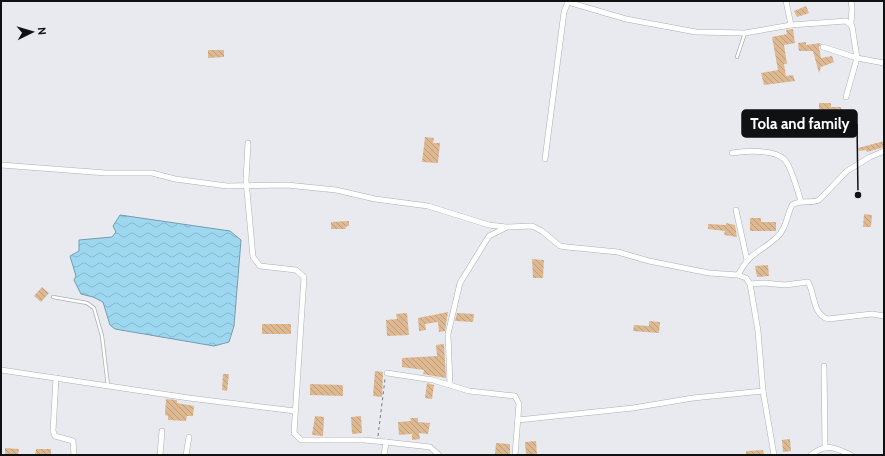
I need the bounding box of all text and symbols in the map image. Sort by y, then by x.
north arrow [12,12,52,52]
text: N [35,27,49,36]
callout: Tola and family [742,110,857,137]
text: Tola and family [750,115,851,133]

